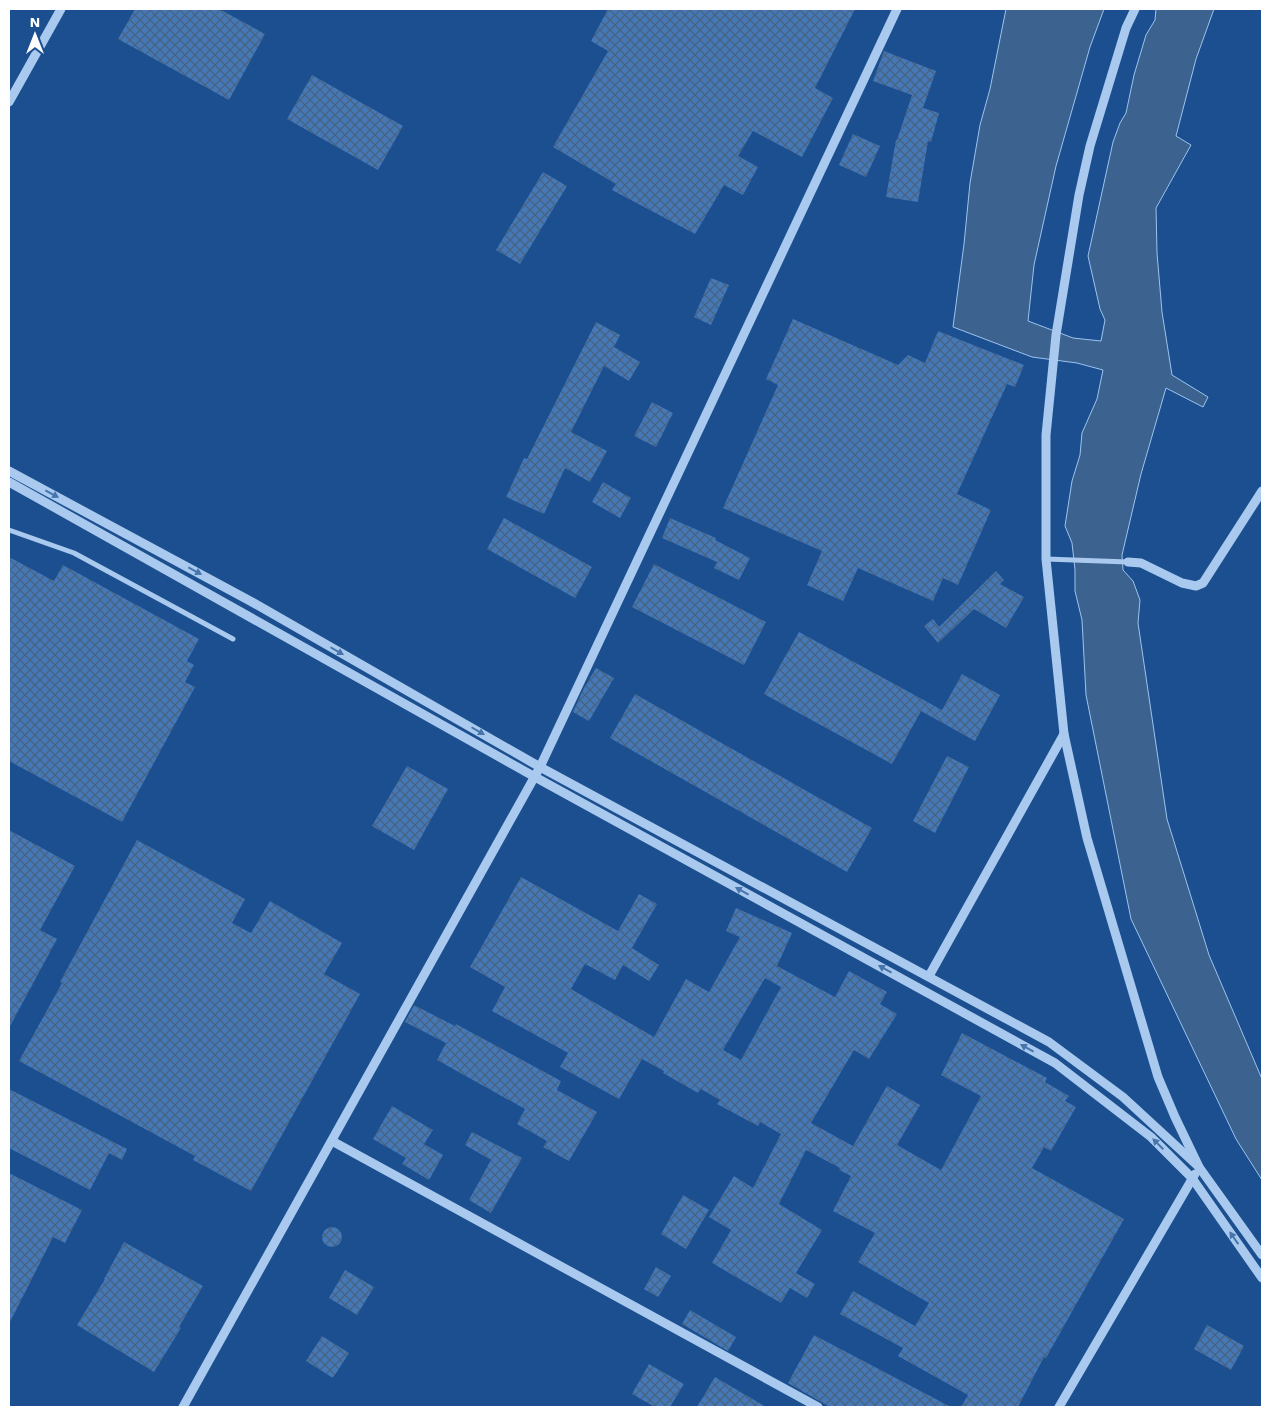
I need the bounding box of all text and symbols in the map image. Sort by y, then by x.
north arrow [10,10,60,60]
text: N [30,14,40,30]
one-way arrow [44,490,59,498]
one-way arrow [188,567,201,576]
one-way arrow [330,646,343,655]
one-way arrow [470,727,485,735]
one-way arrow [735,887,750,895]
one-way arrow [878,965,891,974]
one-way arrow [1021,1043,1034,1052]
one-way arrow [1152,1138,1164,1150]
one-way arrow [1229,1231,1239,1245]

